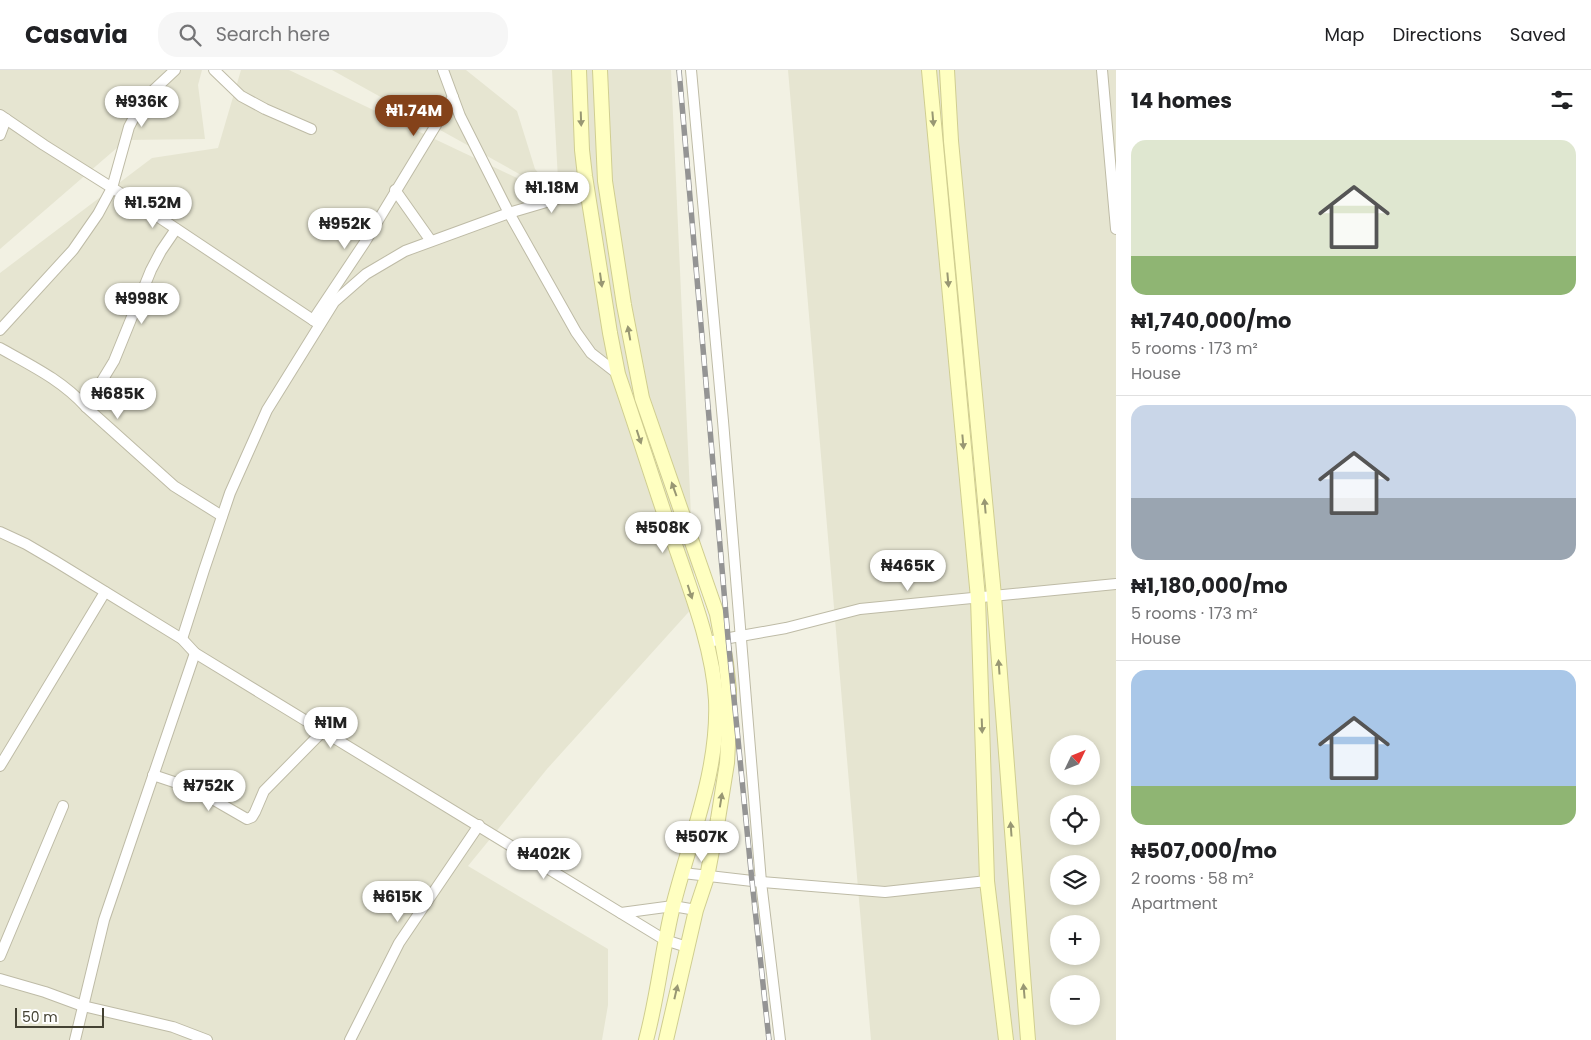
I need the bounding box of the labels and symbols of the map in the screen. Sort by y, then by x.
pin: ₦936K [107,85,177,128]
pin: ₦1.74M [373,94,455,137]
one-way arrow [578,111,586,127]
one-way arrow [930,111,938,127]
pin: ₦1.18M [511,172,593,214]
pin: ₦1.52M [112,186,194,229]
pin: ₦952K [310,208,380,250]
one-way arrow [597,272,605,288]
one-way arrow [945,273,953,289]
pin: ₦998K [107,282,177,325]
one-way arrow [624,325,632,341]
pin: ₦685K [83,378,153,420]
one-way arrow [636,430,644,445]
one-way arrow [960,434,968,450]
one-way arrow [670,481,678,496]
one-way arrow [981,497,989,513]
pin: ₦508K [628,512,698,554]
pin: ₦465K [873,550,943,592]
one-way arrow [687,584,694,599]
one-way arrow [995,659,1003,675]
pin: ₦1M [307,706,355,749]
one-way arrow [978,719,986,735]
north arrow [1050,735,1100,785]
pin: ₦752K [174,770,244,812]
one-way arrow [717,792,725,808]
pin: ₦507K [667,820,737,863]
one-way arrow [1007,821,1015,837]
pin: ₦402K [509,838,579,880]
pin: ₦615K [363,880,433,923]
one-way arrow [1020,983,1028,999]
one-way arrow [672,985,680,1000]
scale bar [15,1005,104,1028]

